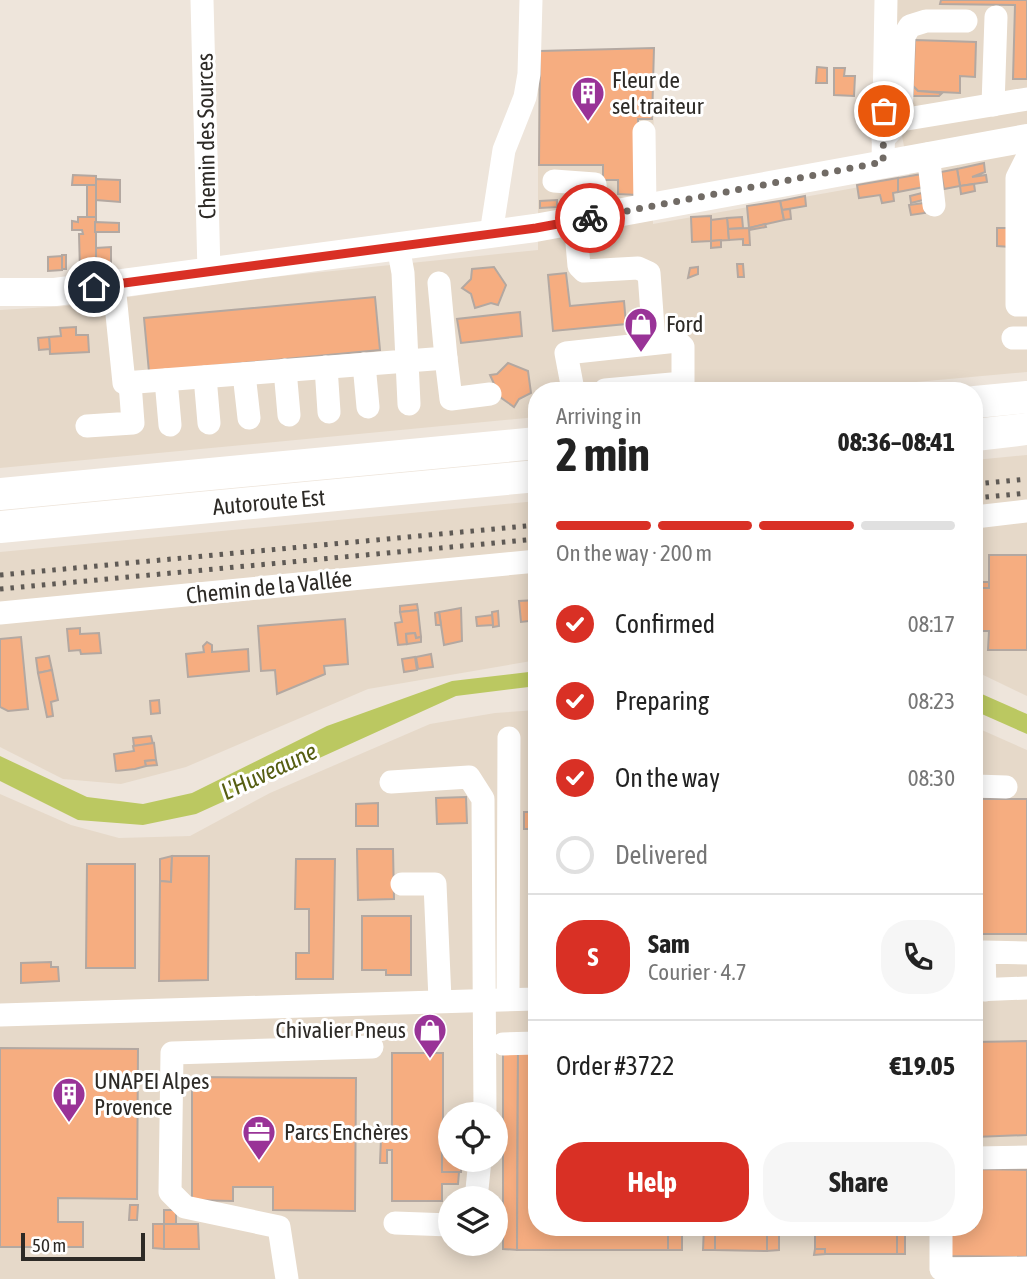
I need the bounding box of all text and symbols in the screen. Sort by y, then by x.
street label: Chemin des Sources [192,53,220,219]
place label: Fleur de sel traiteur [612,67,705,119]
building icon: Fleur de sel traiteur [569,74,607,123]
pin [854,81,914,141]
icon: bag [865,92,903,130]
courier [555,183,625,253]
icon: bike [571,199,609,237]
pin [64,257,124,317]
icon: home [75,268,113,306]
shop icon: Ford [622,305,660,354]
place label: Ford [666,311,703,337]
text: Arriving in [556,403,642,429]
text: 08:36–08:41 [838,427,955,457]
text: 2 min [556,428,650,481]
street label: Autoroute Est [212,484,326,520]
text: On the way · 200 m [556,540,712,566]
street label: Chemin de la Vallée [185,565,353,609]
icon: check [556,605,594,643]
text: Confirmed [615,609,715,639]
text: 08:17 [908,611,955,637]
icon: check [556,682,594,720]
text: Preparing [615,686,709,716]
text: 08:23 [908,688,955,714]
water label: L'Huveaune [217,737,321,805]
icon: check [556,759,594,797]
text: On the way [615,763,720,793]
text: 08:30 [908,765,955,791]
text: Delivered [615,840,708,870]
button: phone [881,920,955,994]
text: Sam [648,929,690,959]
text: S [588,942,598,972]
text: Courier · 4.7 [648,959,747,985]
shop icon: Chivalier Pneus [411,1011,449,1060]
place label: Chivalier Pneus [275,1017,406,1043]
text: Order #3722 [556,1051,675,1081]
text: €19.05 [890,1051,955,1081]
place label: UNAPEI Alpes Provence [94,1068,209,1120]
building icon: UNAPEI Alpes Provence [50,1075,88,1124]
map controls [438,1102,508,1256]
button: locate [438,1102,508,1172]
office icon: Parcs Enchères [240,1113,278,1162]
place label: Parcs Enchères [284,1119,408,1145]
button: Help [556,1142,749,1222]
button: Share [763,1142,955,1222]
button: layers [438,1186,508,1256]
scale bar [21,1230,145,1262]
text: 50 m [32,1234,66,1256]

